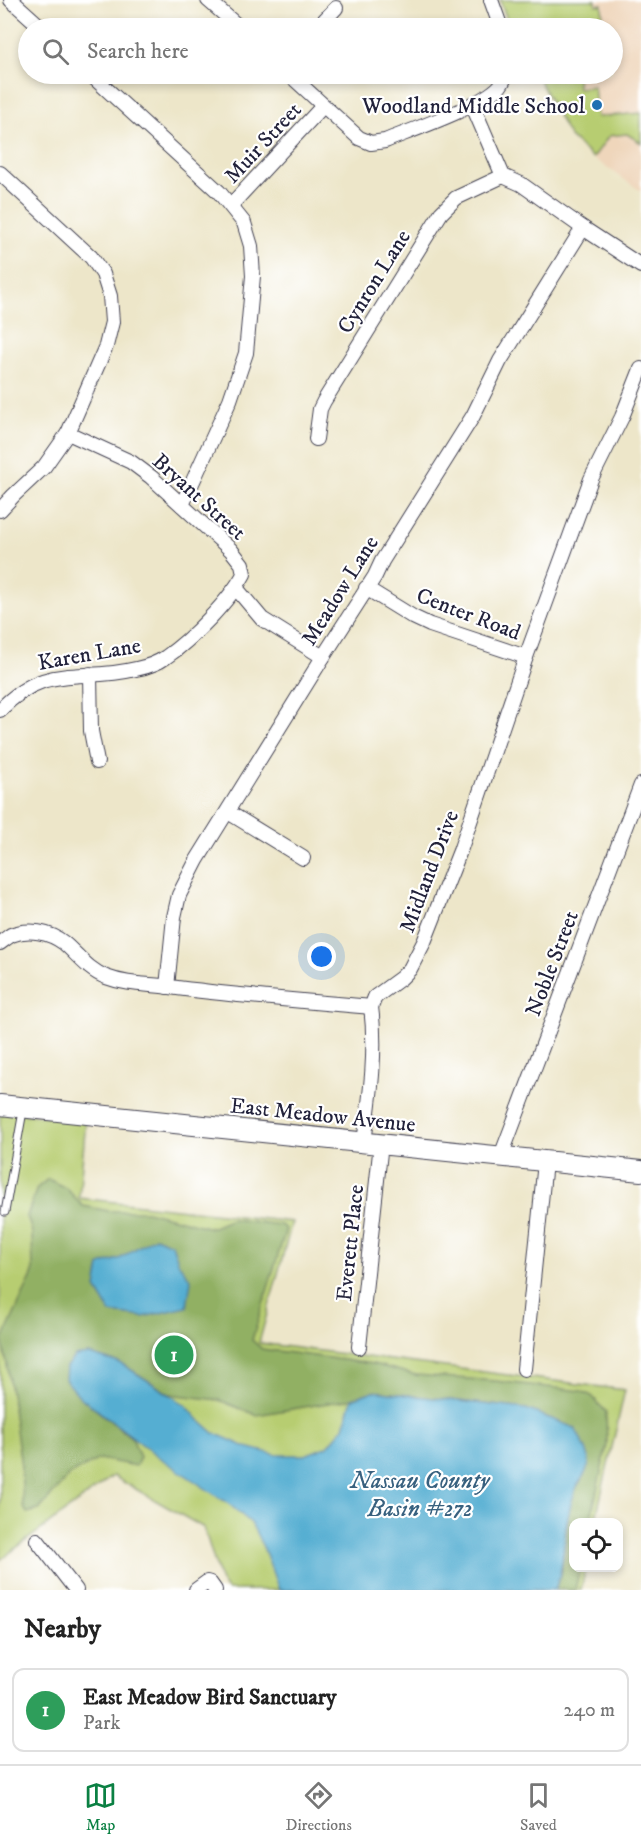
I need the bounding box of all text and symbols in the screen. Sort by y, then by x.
search box [18,18,623,84]
icon: search [39,35,72,68]
text: Search here [87,38,189,65]
place label: Woodland Middle School [361,93,585,120]
street label: Muir Street [219,97,307,189]
marker: Woodland Middle School [590,98,604,112]
street label: Cynron Lane [332,225,417,339]
street label: Bryant Street [147,448,251,546]
street label: Meadow Lane [296,531,385,651]
street label: Center Road [412,582,525,647]
street label: Karen Lane [36,632,143,677]
street label: Midland Drive [394,807,465,937]
street label: Noble Street [520,907,585,1020]
your location [307,942,336,971]
street label: East Meadow Avenue [229,1092,417,1139]
street label: Everett Place [331,1183,370,1303]
pin: 1 [154,1332,194,1378]
water label: Nassau County Basin #272 [348,1466,491,1524]
map controls [569,1518,623,1572]
button: locate [569,1518,623,1572]
text: Nearby [24,1613,101,1646]
text: East Meadow Bird Sanctuary [83,1684,336,1711]
text: 1 [42,1698,49,1723]
text: 240 m [564,1698,615,1723]
text: Park [83,1711,120,1736]
tab: Map [84,1779,117,1835]
tab: Directions [285,1779,352,1835]
tab: Saved [520,1779,557,1835]

